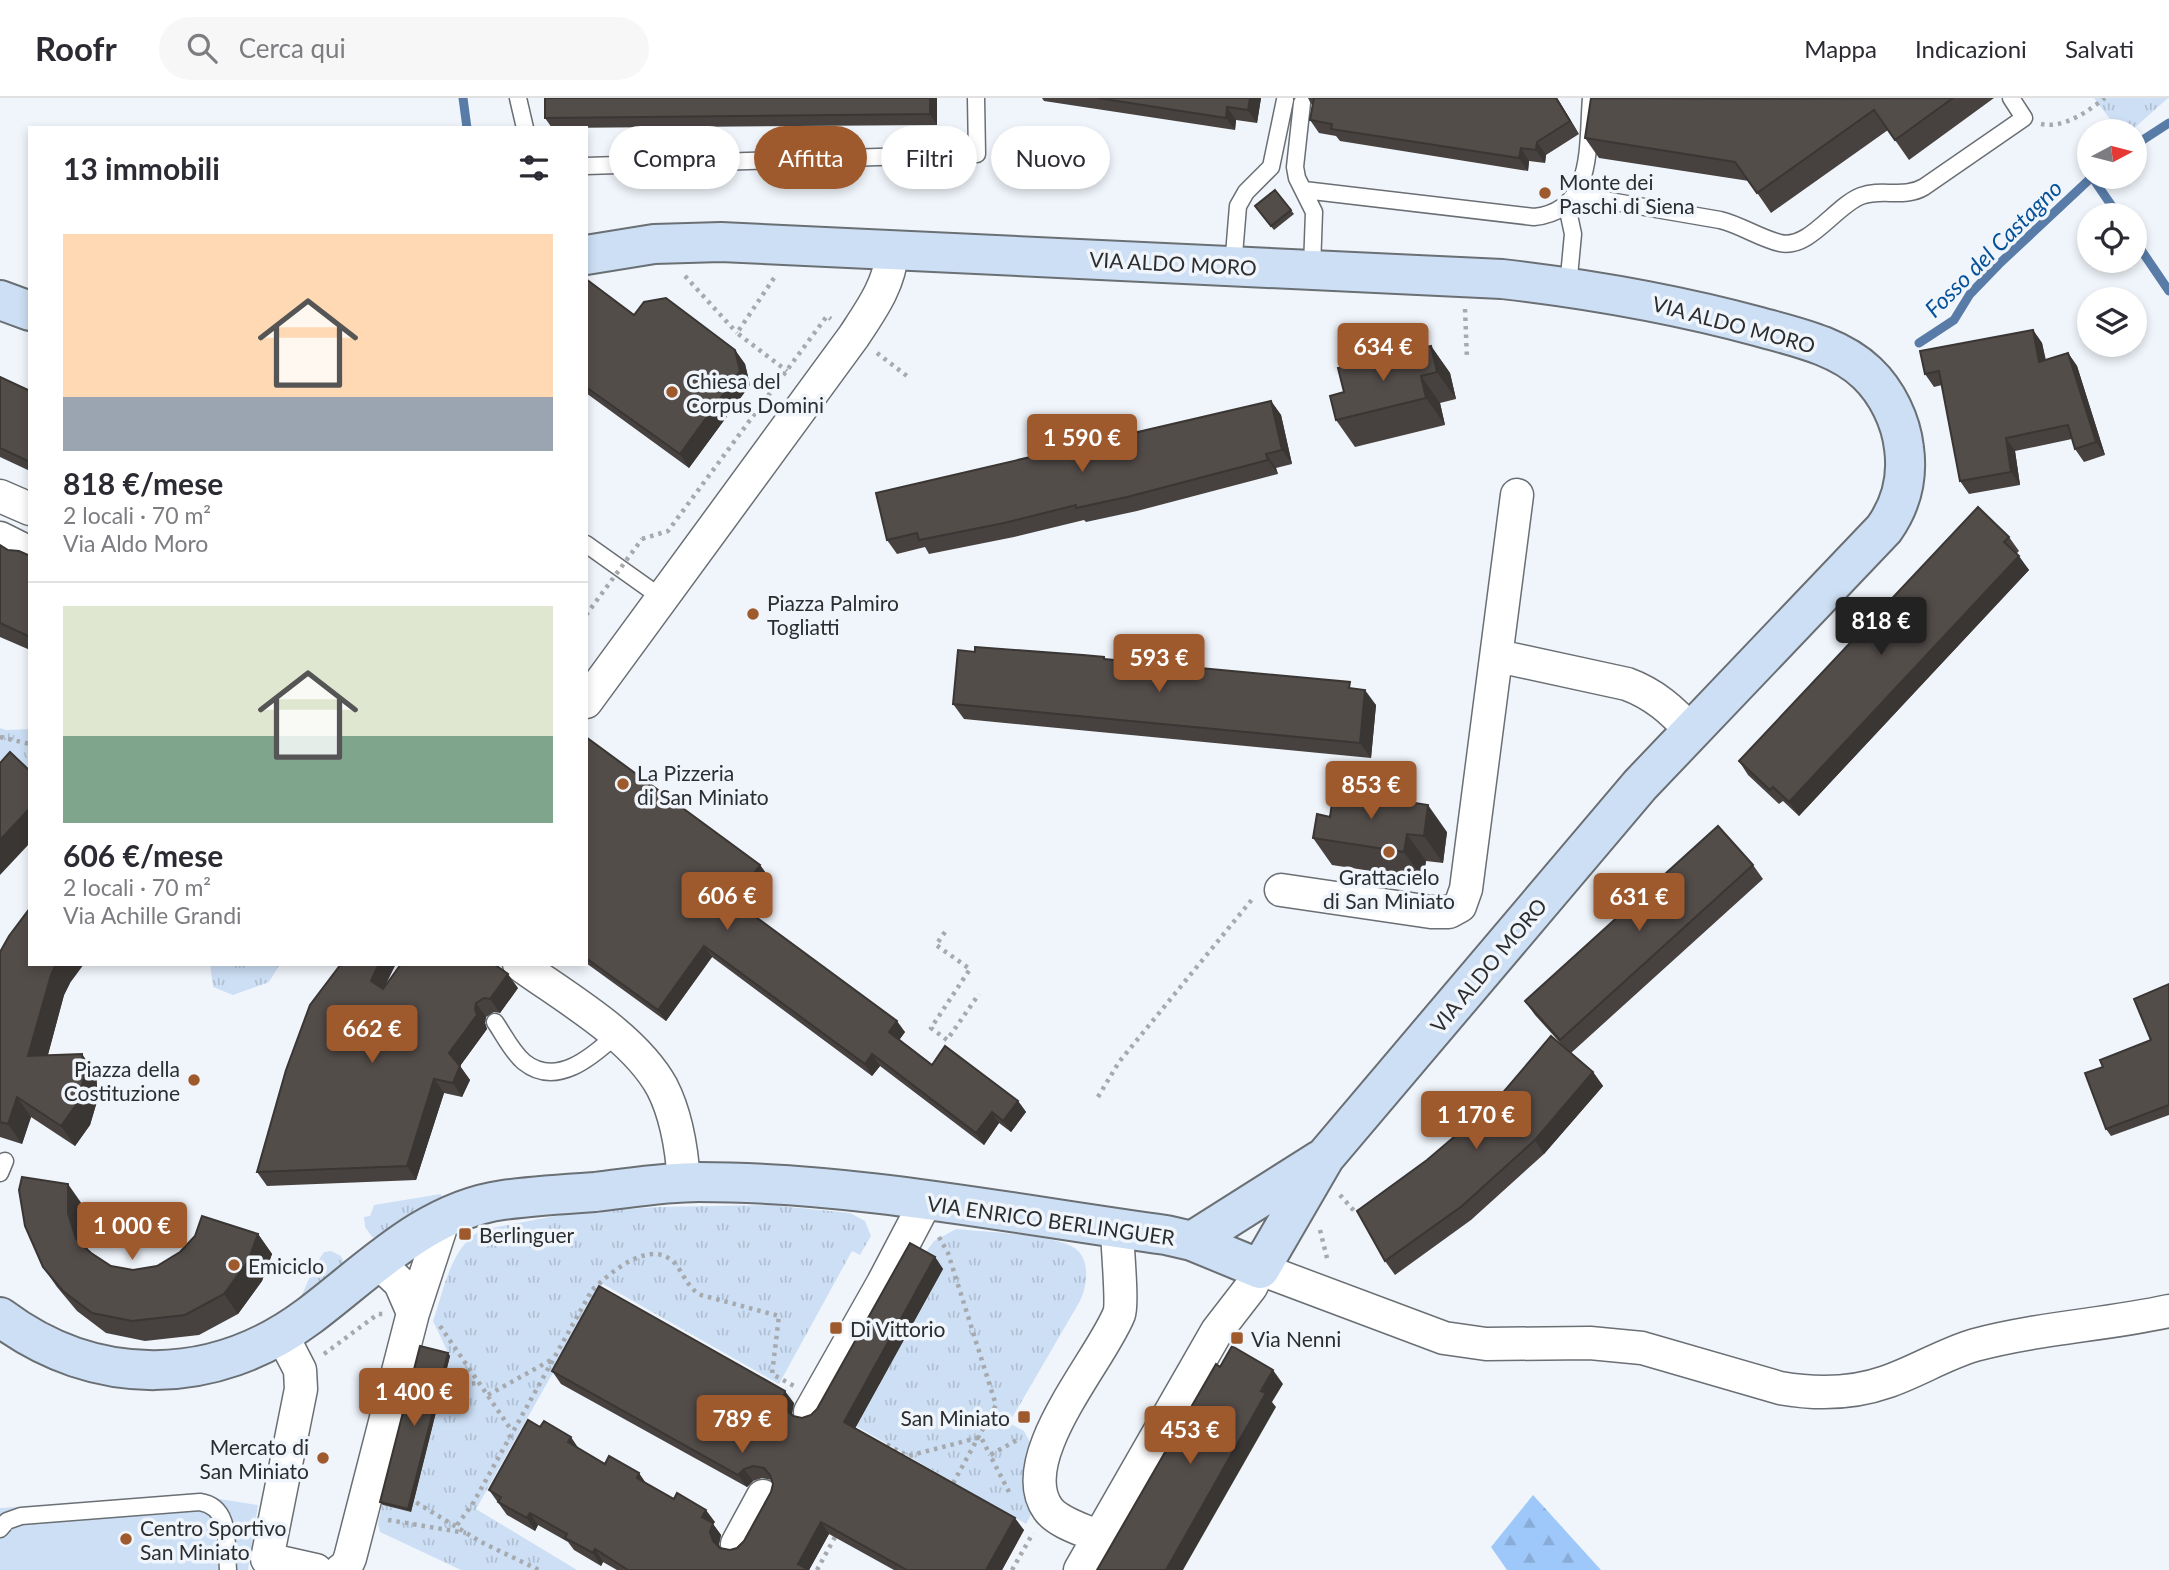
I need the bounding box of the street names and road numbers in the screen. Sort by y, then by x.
street label: VIA ALDO MORO [1089,246,1257,280]
street label: VIA ALDO MORO [1650,290,1818,358]
street label: VIA ALDO MORO [1425,893,1551,1037]
street label: VIA ENRICO BERLINGUER [926,1190,1177,1250]

